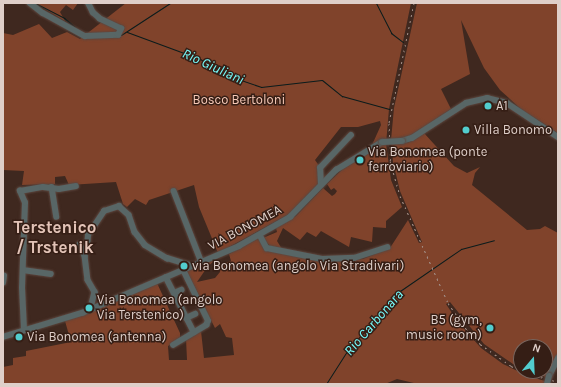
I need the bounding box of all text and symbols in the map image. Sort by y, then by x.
water label: Rio Giuliani [179,45,247,89]
park label: Bosco Bertoloni [193,92,285,108]
place label: A1 [496,98,508,114]
marker: A1 [483,101,493,111]
place label: Villa Bonomo [474,122,552,138]
marker: Villa Bonomo [461,125,471,135]
place label: Via Bonomea (ponte ferroviario) [368,145,487,176]
marker: Via Bonomea (ponte ferroviario) [355,155,365,165]
street label: VIA BONOMEA [206,202,284,254]
district label: Terstenico / Trstenik [14,218,96,258]
place label: via Bonomea (angolo Via Stradivari) [192,258,404,274]
marker: via Bonomea (angolo Via Stradivari) [179,261,189,271]
water label: Rio Carbonara [341,287,407,359]
place label: Via Bonomea (angolo Via Terstenico) [97,293,222,324]
marker: Via Bonomea (angolo Via Terstenico) [84,303,94,313]
place label: B5 (gym, music room) [406,313,482,344]
marker: B5 (gym, music room) [485,323,495,333]
place label: Via Bonomea (antenna) [27,329,166,345]
marker: Via Bonomea (antenna) [14,332,24,342]
north arrow [513,339,553,379]
text: N [531,341,543,356]

